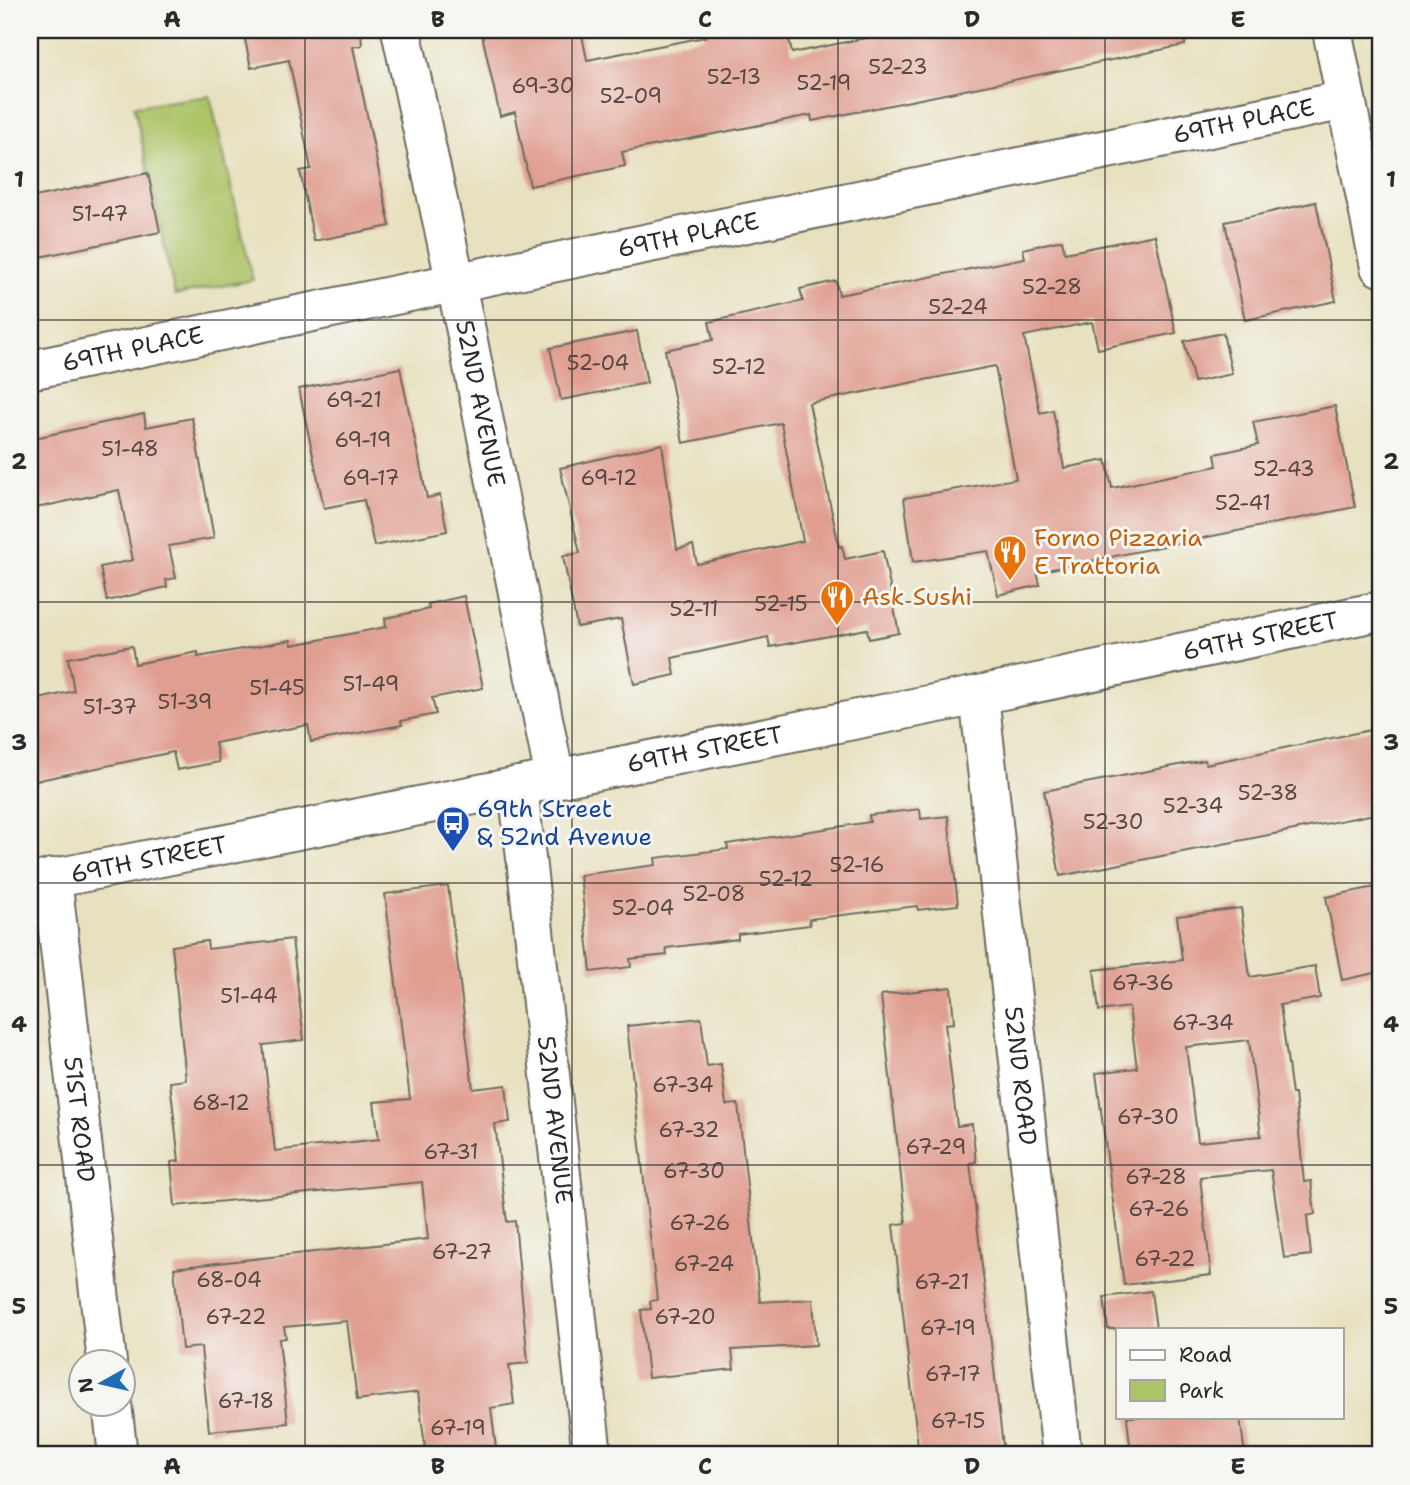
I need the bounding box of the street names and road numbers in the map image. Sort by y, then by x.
street label: 69TH PLACE [1170,91,1317,151]
street label: 69TH PLACE [615,205,762,265]
street label: 52ND AVENUE [448,317,513,490]
street label: 69TH PLACE [59,319,206,379]
street label: 69TH STREET [1180,604,1341,668]
street label: 69TH STREET [624,718,786,780]
street label: 69TH STREET [68,828,230,891]
street label: 52ND ROAD [997,1005,1044,1147]
street label: 52ND AVENUE [530,1034,580,1206]
street label: 51ST ROAD [56,1055,102,1184]

